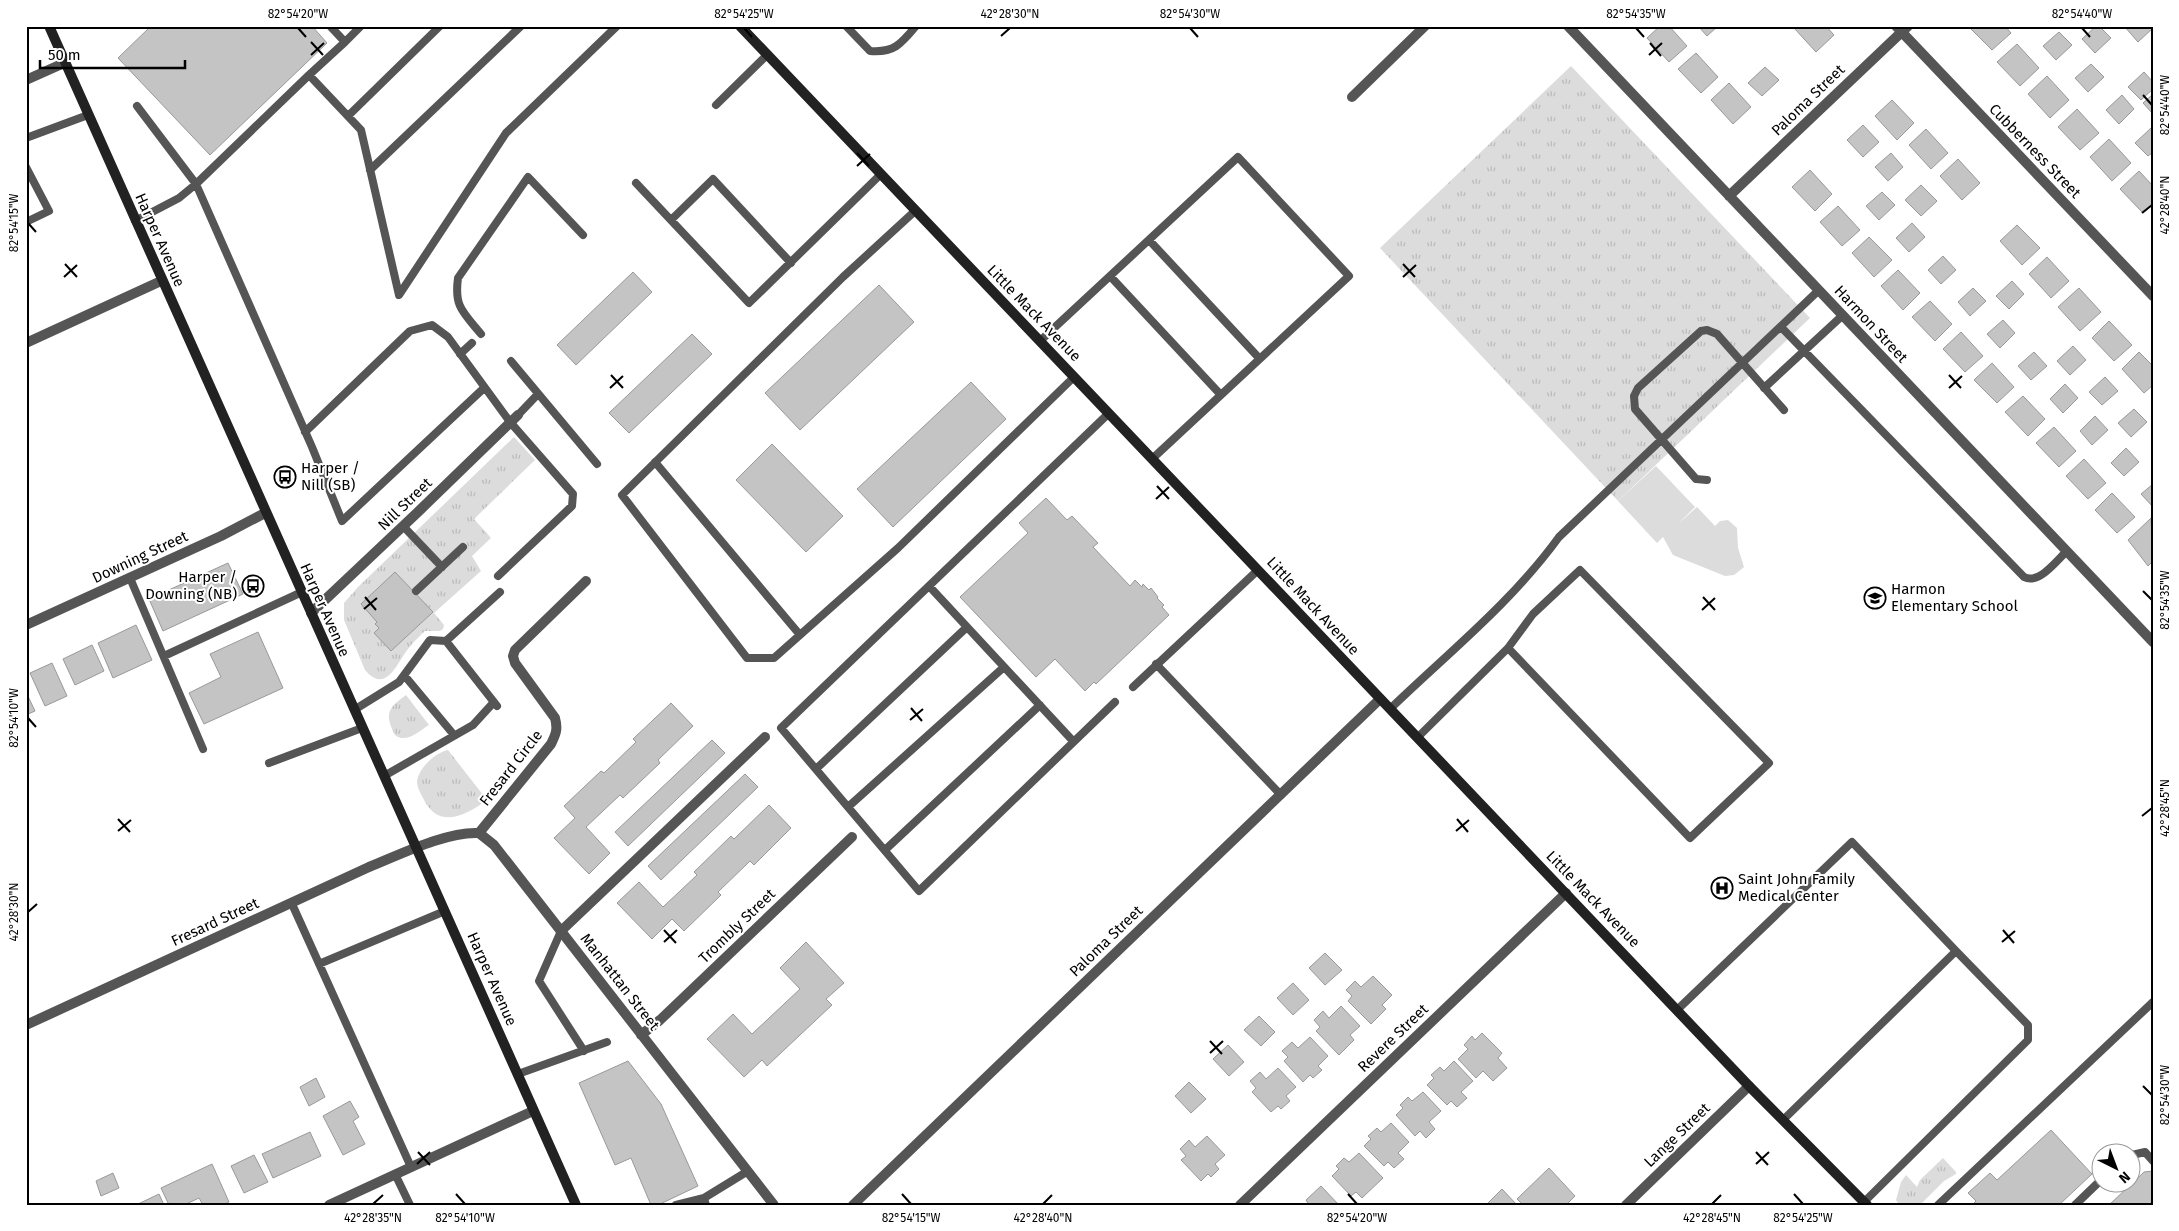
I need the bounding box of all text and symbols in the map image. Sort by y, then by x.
text: 82°54'20"W [268,7,328,21]
text: 82°54'25"W [714,7,774,21]
text: 42°28'30"N [981,7,1039,21]
text: 82°54'30"W [1160,7,1220,21]
text: 82°54'35"W [1606,7,1666,21]
text: 82°54'40"W [2052,7,2112,21]
scale bar [40,38,185,70]
text: 50 m [48,46,81,64]
street label: Paloma Street [1768,60,1849,139]
text: 82°54'40"W [2158,75,2172,135]
street label: Cubberness Street [1985,100,2085,202]
text: 42°28'40"N [2158,176,2172,234]
street label: Harper Avenue [131,190,189,290]
text: 82°54'15"W [7,194,21,252]
street label: Little Mack Avenue [983,261,1085,365]
street label: Harmon Street [1831,282,1912,367]
place label: Harper / Nill (SB) [301,459,360,494]
bus stop icon: Harper / Nill (SB) [273,465,297,489]
street label: Nill Street [374,474,436,534]
street label: Downing Street [89,527,191,587]
street label: Little Mack Avenue [1263,553,1363,659]
street label: Harper Avenue [296,560,354,660]
place label: Harper / Downing (NB) [145,568,237,603]
text: 82°54'35"W [2158,570,2172,630]
bus stop icon: Harper / Downing (NB) [241,574,265,598]
place label: Harmon Elementary School [1891,580,2019,615]
school or university icon: Harmon Elementary School [1863,586,1887,610]
text: 82°54'10"W [7,688,21,748]
street label: Fresard Circle [476,726,546,810]
text: 42°28'45"N [2158,779,2172,837]
street label: Little Mack Avenue [1542,847,1644,951]
place label: Saint John Family Medical Center [1738,870,1856,905]
hospital icon: Saint John Family Medical Center [1710,876,1734,900]
text: 42°28'30"N [7,883,21,941]
street label: Trombly Street [695,885,779,967]
street label: Fresard Street [168,894,262,950]
street label: Paloma Street [1066,901,1147,980]
street label: Harper Avenue [463,929,521,1029]
street label: Manhattan Street [577,930,664,1034]
street label: Revere Street [1354,1000,1432,1076]
text: 82°54'30"W [2158,1065,2172,1125]
street label: Lange Street [1640,1099,1714,1171]
north arrow [2092,1144,2142,1194]
text: N [2115,1168,2134,1187]
text: 42°28'35"N [344,1211,402,1225]
text: 82°54'10"W [435,1211,495,1225]
text: 82°54'15"W [882,1211,940,1225]
text: 42°28'40"N [1014,1211,1072,1225]
text: 82°54'20"W [1327,1211,1387,1225]
text: 42°28'45"N [1683,1211,1741,1225]
text: 82°54'25"W [1773,1211,1833,1225]

